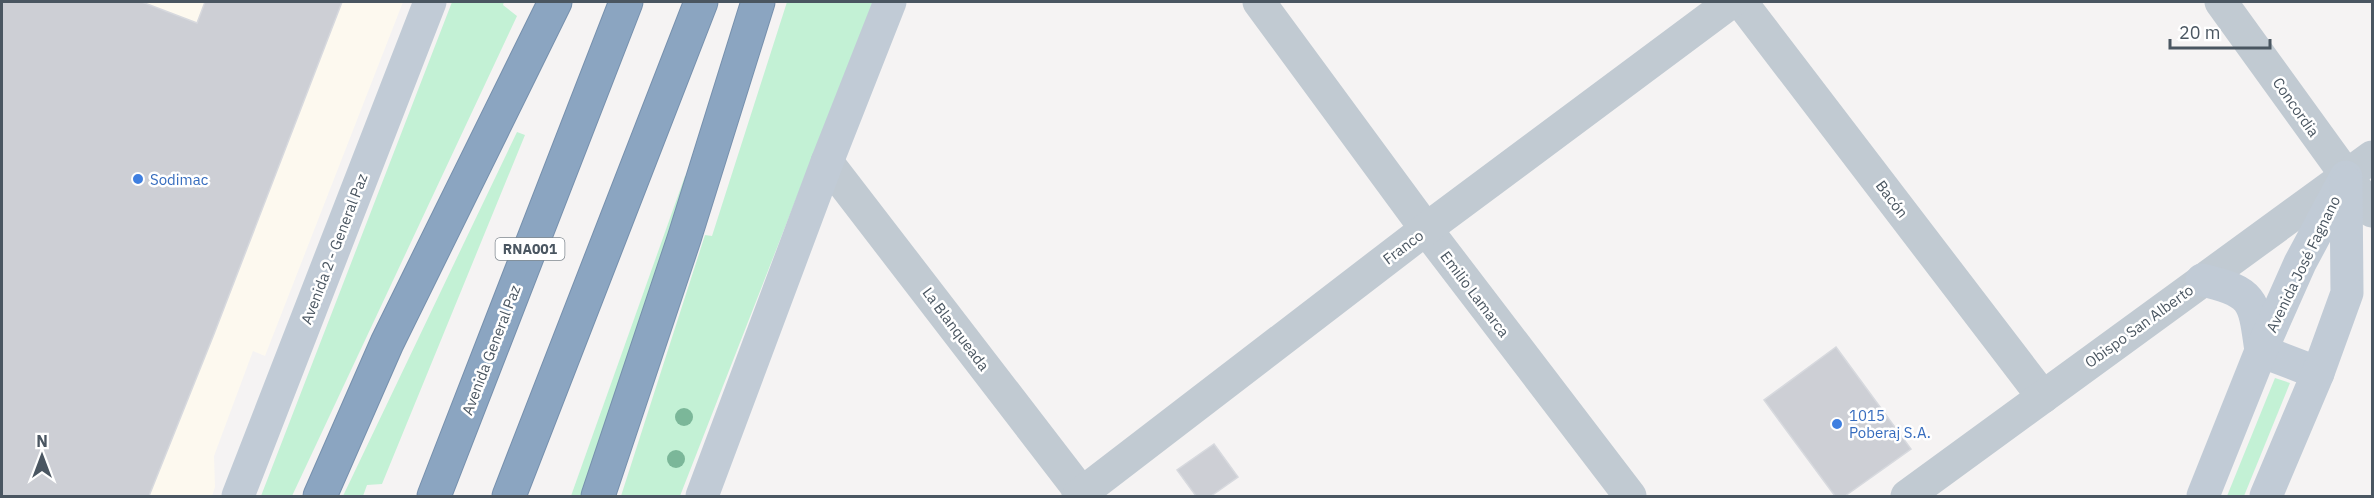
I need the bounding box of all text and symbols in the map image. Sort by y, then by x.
scale bar [2170,12,2270,50]
text: 20 m [2179,21,2221,44]
street label: Concordia [2269,74,2323,140]
place label: Sodimac [150,170,209,189]
street label: Avenida 2 - General Paz [296,171,372,327]
marker: Sodimac [131,172,145,186]
street label: Bacón [1872,176,1912,222]
street label: Avenida José Fagnano [2262,193,2344,335]
street label: Franco [1379,226,1427,268]
road number: RNA001 [496,238,564,260]
street label: Emilio Lamarca [1436,247,1514,341]
street label: Obispo San Alberto [2081,280,2197,372]
street label: Avenida General Paz [457,282,525,418]
street label: La Blanqueada [918,283,994,375]
place label: 1015 Poberaj S.A. [1849,406,1931,442]
marker: 1015 Poberaj S.A. [1830,417,1844,431]
north arrow [12,426,72,486]
text: N [36,431,48,451]

